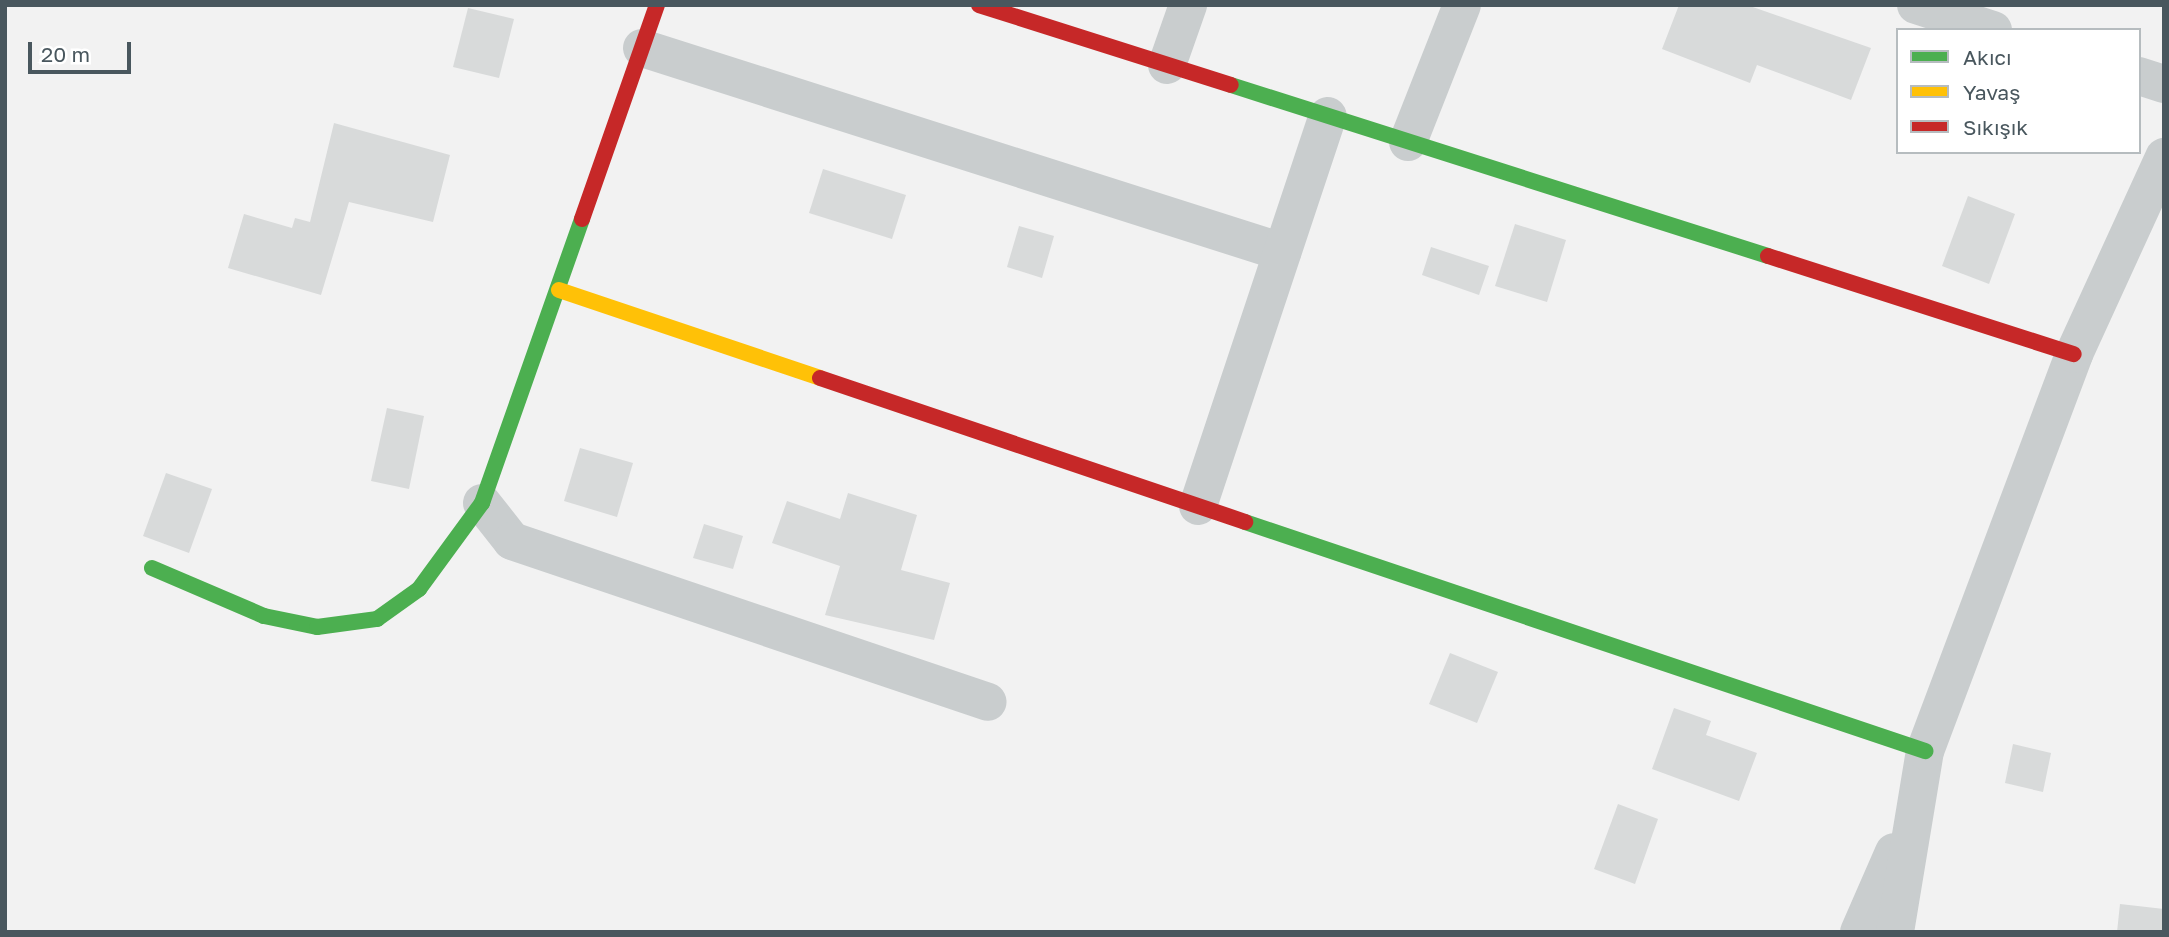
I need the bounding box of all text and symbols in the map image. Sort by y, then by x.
scale bar [32,28,135,72]
legend [1896,28,2141,154]
text: 20 m [41,41,90,67]
text: Akıcı [1963,44,2012,70]
text: Yavaş [1963,79,2020,105]
text: Sıkışık [1963,114,2028,140]

